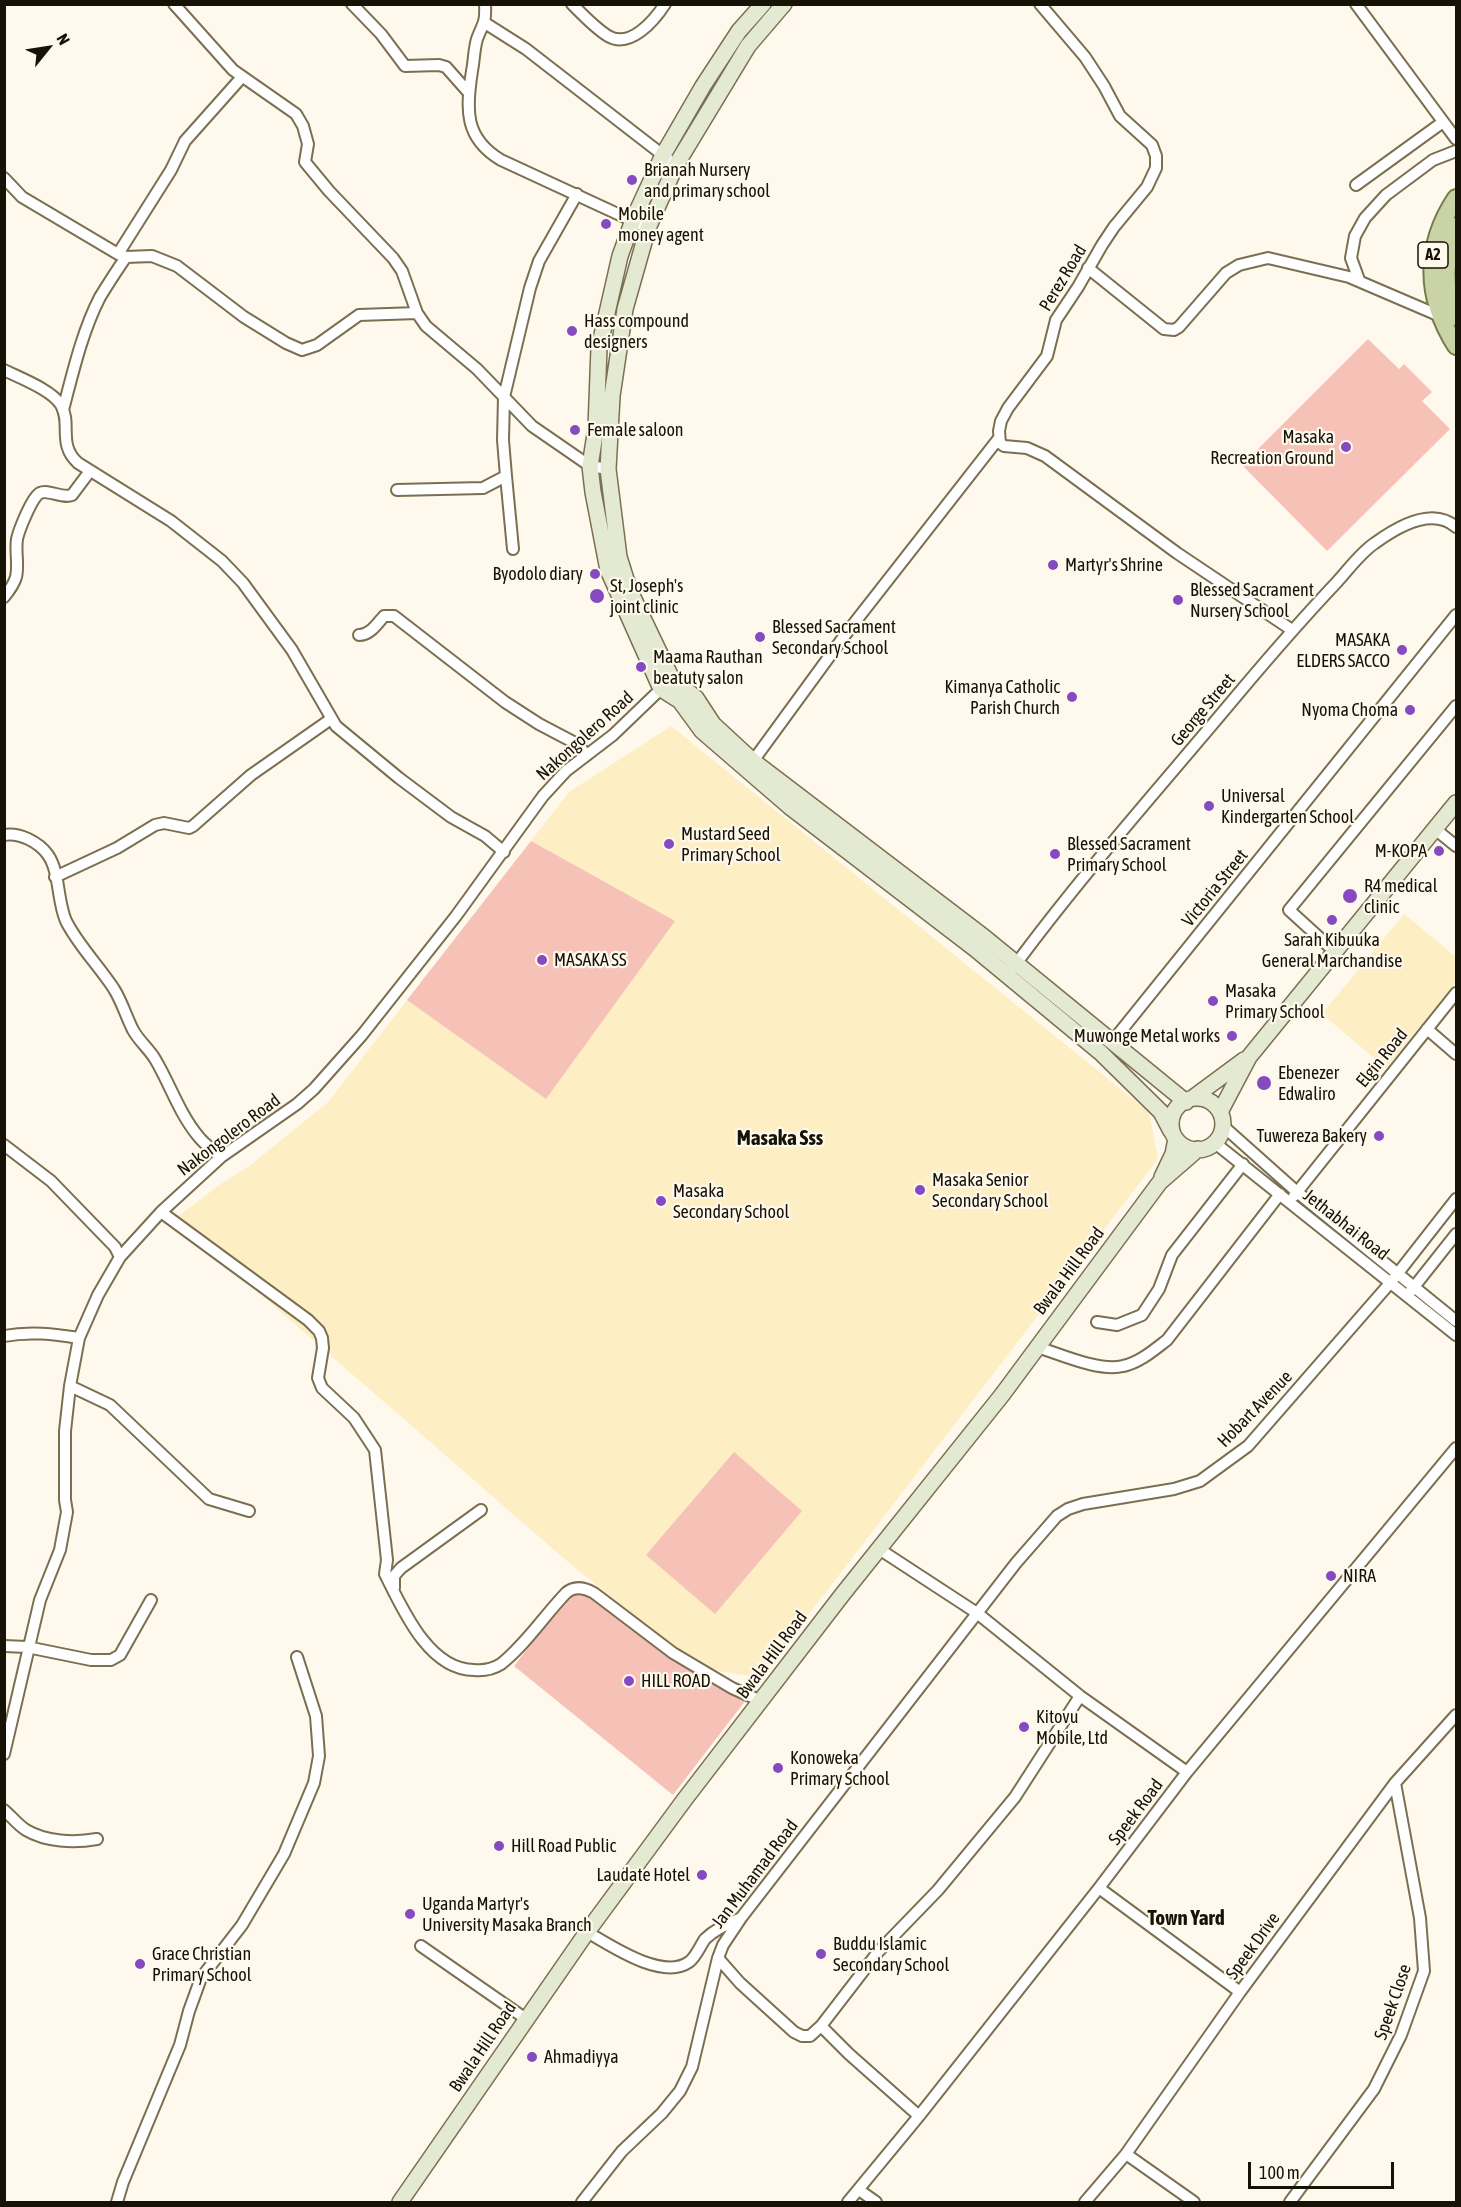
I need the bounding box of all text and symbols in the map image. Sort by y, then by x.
north arrow [18,18,78,78]
text: N [53,30,74,48]
place label: Brianah Nursery and primary school [644,159,770,201]
marker: Brianah Nursery and primary school [625,173,639,187]
place label: Mobile money agent [618,203,704,246]
marker: Mobile money agent [599,217,613,231]
street label: Perez Road [1035,241,1091,315]
road number: A2 [1418,242,1448,268]
place label: Hass compound designers [584,310,689,352]
marker: Hass compound designers [565,324,579,338]
place label: Female saloon [587,419,684,441]
marker: Female saloon [568,423,582,437]
place label: Masaka Recreation Ground [1210,426,1334,468]
marker: Masaka Recreation Ground [1339,440,1353,454]
place label: Martyr's Shrine [1065,554,1163,576]
marker: Martyr's Shrine [1046,558,1060,572]
place label: Byodolo diary [492,563,583,585]
marker: Byodolo diary [588,567,602,581]
place label: St, Joseph's joint clinic [610,575,683,618]
place label: Blessed Sacrament Nursery School [1190,579,1314,622]
marker: St, Joseph's joint clinic [588,587,606,605]
marker: Blessed Sacrament Nursery School [1171,593,1185,607]
place label: Blessed Sacrament Secondary School [772,616,896,658]
place label: MASAKA ELDERS SACCO [1296,629,1390,672]
marker: Blessed Sacrament Secondary School [753,630,767,644]
marker: MASAKA ELDERS SACCO [1395,643,1409,657]
place label: Maama Rauthan beatuty salon [653,646,763,688]
marker: Maama Rauthan beatuty salon [634,660,648,674]
street label: George Street [1166,669,1240,751]
place label: Kimanya Catholic Parish Church [944,676,1060,718]
street label: Nakongolero Road [532,687,638,785]
marker: Kimanya Catholic Parish Church [1065,690,1079,704]
place label: Nyoma Choma [1301,699,1398,721]
marker: Nyoma Choma [1403,703,1417,717]
place label: Universal Kindergarten School [1221,785,1354,828]
marker: Universal Kindergarten School [1202,799,1216,813]
place label: Mustard Seed Primary School [681,823,780,866]
place label: Blessed Sacrament Primary School [1067,833,1191,876]
marker: Mustard Seed Primary School [662,837,676,851]
place label: M-KOPA [1375,840,1427,862]
marker: M-KOPA [1432,844,1446,858]
street label: Victoria Street [1177,845,1253,931]
marker: Blessed Sacrament Primary School [1048,847,1062,861]
place label: R4 medical clinic [1364,875,1437,918]
marker: R4 medical clinic [1341,887,1359,905]
marker: Sarah Kibuuka General Marchandise [1325,913,1339,927]
place label: Sarah Kibuuka General Marchandise [1262,929,1402,972]
place label: MASAKA SS [554,949,626,971]
marker: MASAKA SS [535,953,549,967]
place label: Masaka Primary School [1225,980,1324,1022]
marker: Masaka Primary School [1206,994,1220,1008]
street label: Elgin Road [1352,1024,1412,1092]
place label: Muwonge Metal works [1074,1025,1220,1047]
marker: Muwonge Metal works [1225,1029,1239,1043]
place label: Ebenezer Edwaliro [1278,1062,1339,1104]
marker: Ebenezer Edwaliro [1255,1074,1273,1092]
street label: Nakongolero Road [173,1089,285,1181]
district label: Masaka Sss [737,1125,823,1151]
place label: Tuwereza Bakery [1256,1125,1367,1147]
marker: Tuwereza Bakery [1372,1129,1386,1143]
place label: Masaka Senior Secondary School [932,1169,1048,1212]
place label: Masaka Secondary School [673,1180,789,1222]
marker: Masaka Senior Secondary School [913,1183,927,1197]
street label: Jethabhai Road [1299,1185,1393,1265]
marker: Masaka Secondary School [654,1194,668,1208]
street label: Bwala Hill Road [1029,1223,1109,1319]
street label: Hobart Avenue [1213,1366,1297,1452]
place label: NIRA [1343,1565,1376,1587]
marker: NIRA [1324,1569,1338,1583]
street label: Bwala Hill Road [732,1607,812,1703]
place label: HILL ROAD [641,1670,711,1692]
marker: HILL ROAD [622,1674,636,1688]
place label: Kitovu Mobile, Ltd [1036,1706,1108,1748]
marker: Kitovu Mobile, Ltd [1017,1720,1031,1734]
place label: Konoweka Primary School [790,1747,889,1790]
marker: Konoweka Primary School [771,1761,785,1775]
street label: Speek Road [1104,1775,1168,1849]
street label: Jan Muhamad Road [707,1816,803,1932]
place label: Hill Road Public [511,1835,616,1857]
marker: Hill Road Public [492,1839,506,1853]
place label: Laudate Hotel [597,1864,690,1886]
marker: Laudate Hotel [695,1868,709,1882]
place label: Uganda Martyr's University Masaka Branch [422,1893,592,1936]
district label: Town Yard [1147,1905,1225,1931]
marker: Uganda Martyr's University Masaka Branch [403,1907,417,1921]
street label: Speek Drive [1221,1908,1285,1984]
place label: Buddu Islamic Secondary School [833,1933,949,1976]
place label: Grace Christian Primary School [152,1943,251,1986]
marker: Buddu Islamic Secondary School [814,1947,828,1961]
marker: Grace Christian Primary School [133,1957,147,1971]
street label: Speek Close [1370,1961,1416,2043]
street label: Bwala Hill Road [445,1998,521,2096]
place label: Ahmadiyya [544,2046,619,2068]
marker: Ahmadiyya [525,2050,539,2064]
scale bar [1251,2150,1396,2188]
text: 100 m [1259,2162,1300,2183]

